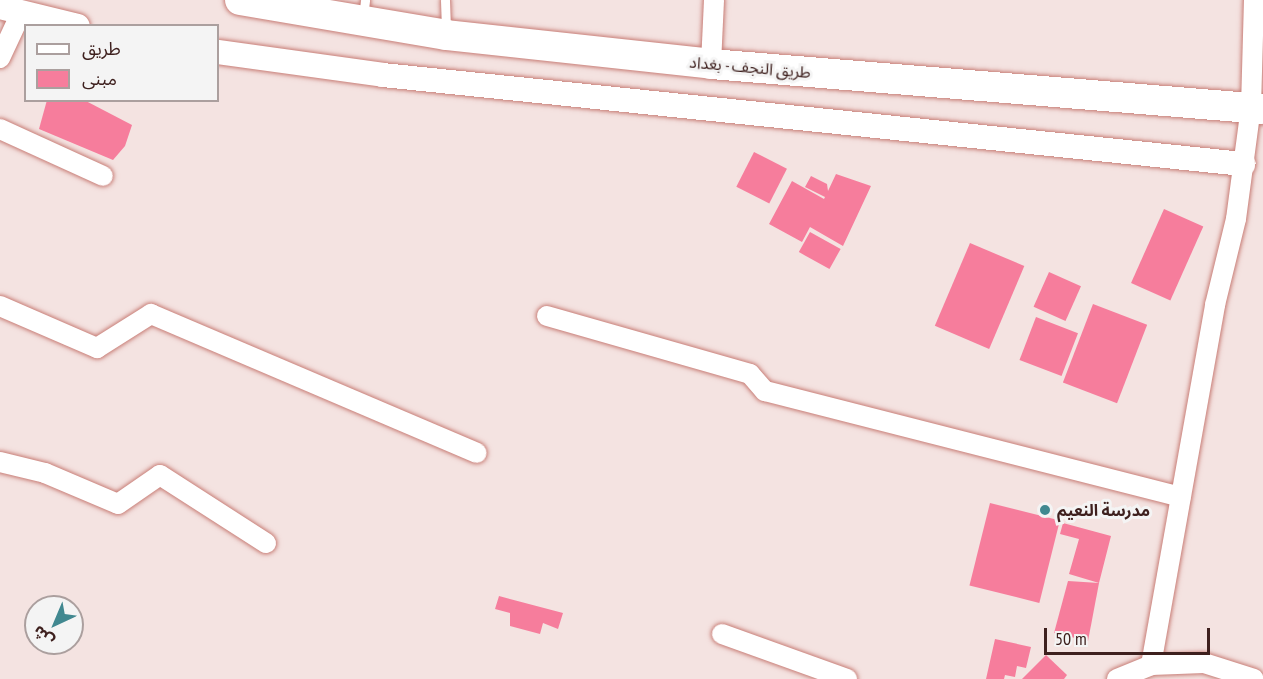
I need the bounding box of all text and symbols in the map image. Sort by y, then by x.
legend [24,24,219,102]
text: طريق [82,37,121,60]
street label: طريق النجف - بغداد [688,52,812,82]
text: مبنى [82,67,117,90]
place label: مدرسة النعيم [1057,500,1150,520]
marker: مدرسة النعيم [1038,503,1052,517]
north arrow [24,595,84,655]
scale bar [1047,616,1214,654]
text: ش [28,622,58,651]
text: 50 m [1055,627,1087,650]

